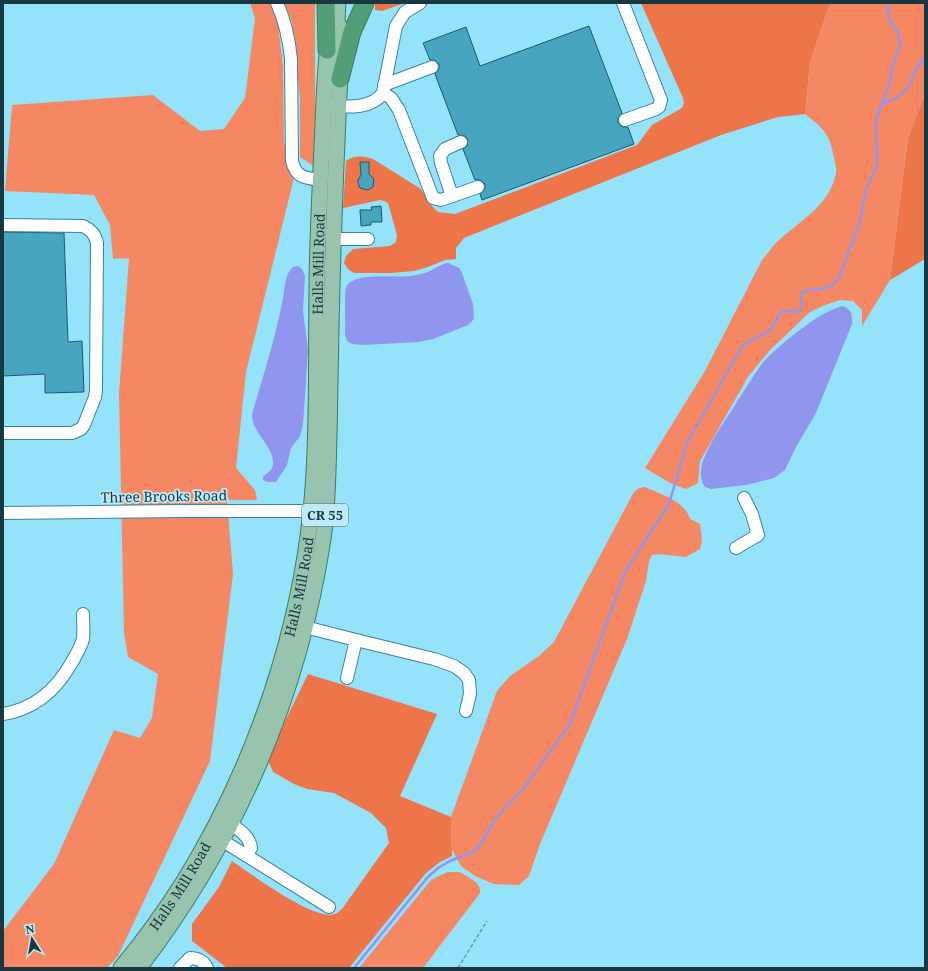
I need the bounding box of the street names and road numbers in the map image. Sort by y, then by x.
street label: Halls Mill Road [307,213,328,315]
street label: Three Brooks Road [101,485,228,507]
road number: CR 55 [302,504,348,526]
street label: Halls Mill Road [279,535,317,639]
street label: Halls Mill Road [144,838,215,934]

